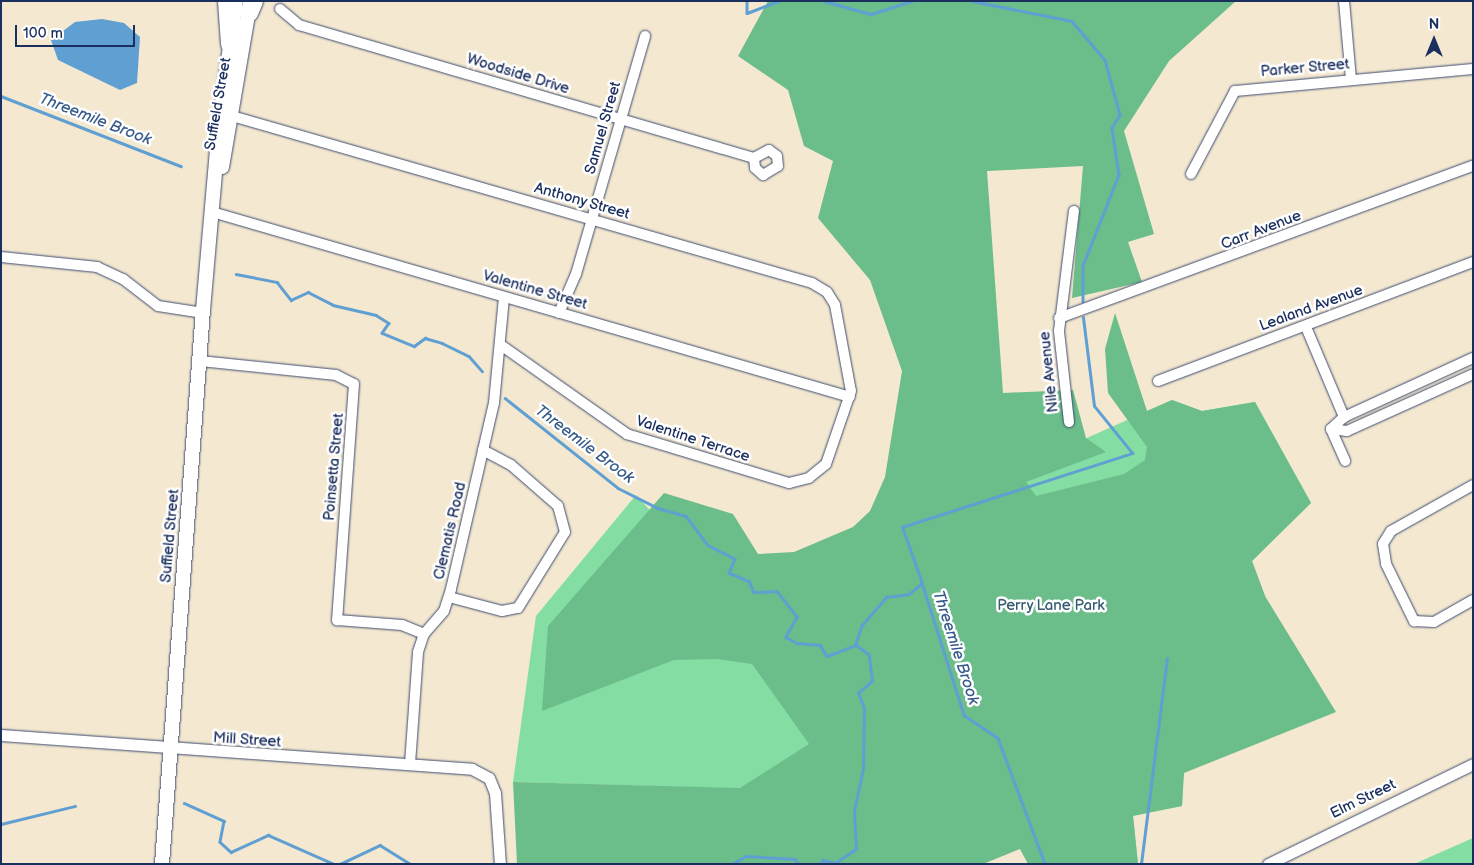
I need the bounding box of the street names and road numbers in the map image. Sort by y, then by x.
street label: Woodside Drive [465,50,571,98]
street label: Parker Street [1260,55,1350,81]
street label: Suffield Street [201,56,235,152]
street label: Samuel Street [581,80,625,176]
street label: Anthony Street [532,179,632,223]
street label: Carr Avenue [1218,206,1304,254]
street label: Valentine Street [481,266,589,314]
street label: Lealand Avenue [1257,281,1365,335]
street label: Nile Avenue [1036,331,1062,413]
street label: Poinsetta Street [320,412,348,522]
street label: Valentine Terrace [634,412,752,466]
street label: Clematis Road [430,480,470,582]
street label: Suffield Street [157,488,183,584]
street label: Mill Street [212,729,282,751]
street label: Elm Street [1327,775,1399,823]

